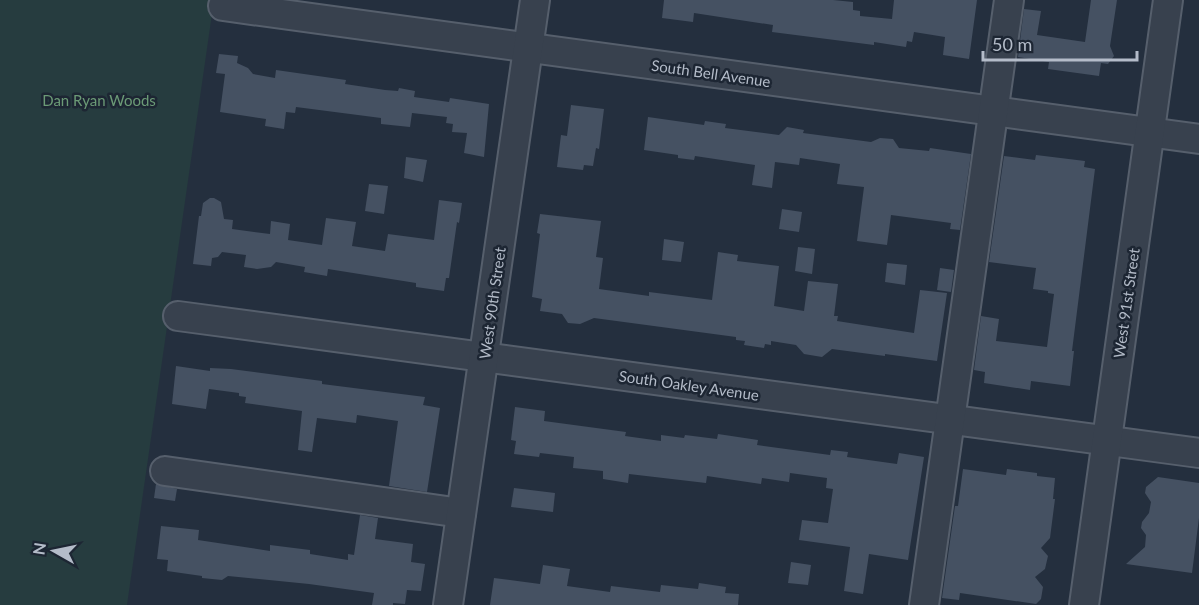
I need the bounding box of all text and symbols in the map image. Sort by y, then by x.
scale bar [983,24,1138,62]
text: 50 m [992,33,1032,55]
street label: South Bell Avenue [650,56,772,90]
park label: Dan Ryan Woods [42,91,156,109]
street label: West 90th Street [475,245,509,360]
street label: West 91st Street [1109,246,1143,359]
street label: South Oakley Avenue [618,366,760,404]
north arrow [24,521,84,581]
text: N [28,541,49,556]

